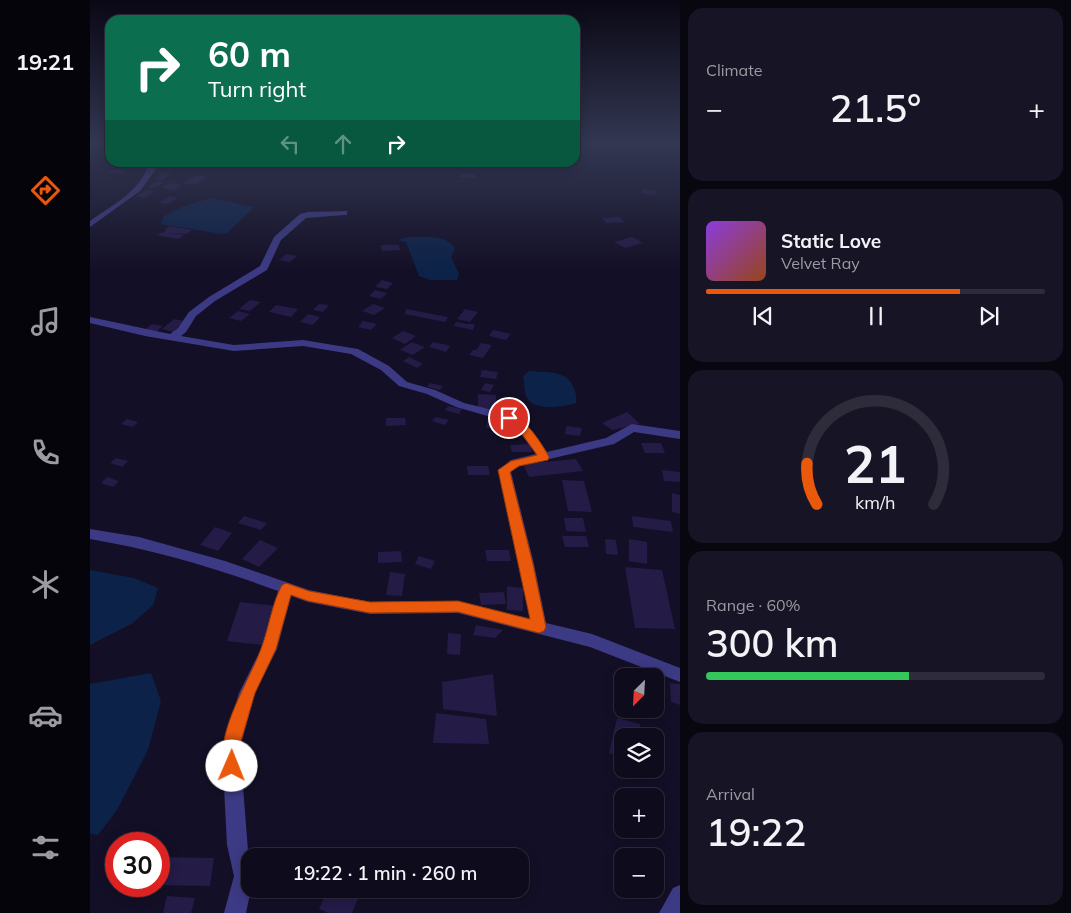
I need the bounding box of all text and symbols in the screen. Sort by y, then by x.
text: 60 m [208,32,291,76]
icon: right [125,35,190,100]
text: 19:21 [16,48,74,76]
text: Climate [706,60,762,80]
text: Turn right [208,75,306,103]
text: 21.5° [830,84,921,132]
text: − [706,91,723,126]
text: + [1028,91,1045,126]
icon: left [276,130,304,158]
icon: ahead [329,130,357,158]
icon: right [382,130,410,158]
icon: directions [28,173,63,208]
text: Static Love [781,229,881,253]
text: Velvet Ray [781,253,860,273]
icon: previous [749,302,777,330]
icon: pause [862,302,890,330]
icon: next [975,302,1003,330]
icon: music [28,304,63,339]
pin [488,397,530,439]
icon: arrive [495,404,523,432]
text: 21 [844,431,907,496]
icon: phone [28,435,63,470]
text: km/h [855,491,896,513]
icon: climate [28,567,63,602]
text: Range · 60% [706,595,801,615]
text: 300 km [706,619,839,667]
north arrow [614,668,664,718]
map controls [614,668,664,898]
icon: car [28,698,63,733]
button: layers [614,728,664,778]
position arrow [205,739,257,791]
text: Arrival [706,784,755,804]
button: + [614,788,664,838]
text: 19:22 [706,808,806,856]
icon: filters [28,830,63,865]
speed limit sign: 30 [105,832,170,897]
button: − [614,848,664,898]
text: 19:22 · 1 min · 260 m [292,861,478,885]

